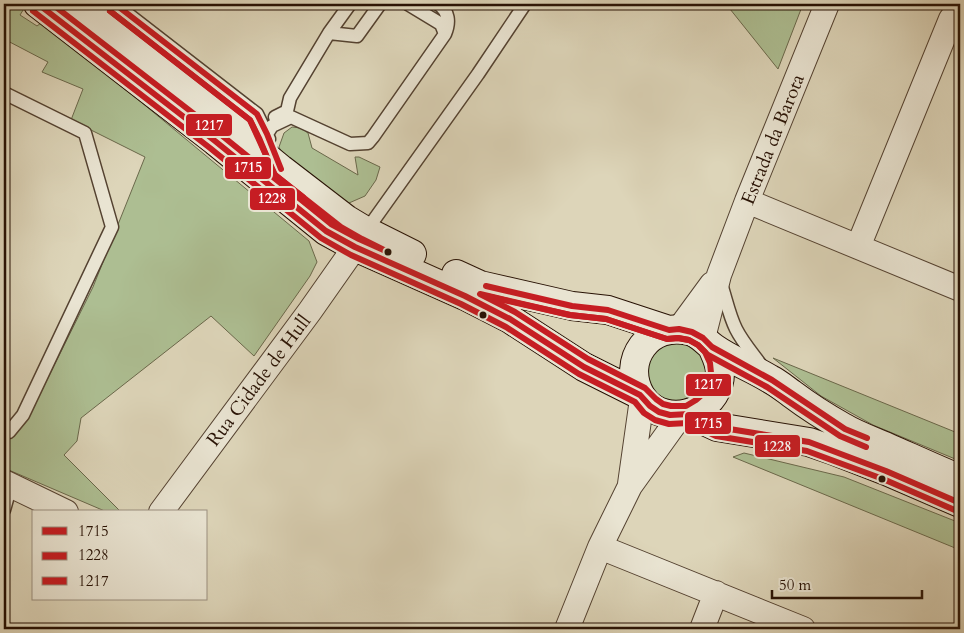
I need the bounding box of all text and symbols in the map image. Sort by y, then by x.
street label: Estrada da Barota [735,70,811,209]
line badge: 1217 [185,113,233,137]
text: 1217 [195,116,223,135]
line badge: 1715 [224,156,272,180]
text: 1715 [234,158,262,177]
line badge: 1228 [249,187,296,211]
text: 1228 [258,189,286,208]
unlabelled marker [383,247,393,257]
street label: Rua Cidade de Hull [201,309,317,452]
unlabelled marker [478,310,488,320]
line badge: 1217 [685,373,732,397]
text: 1217 [694,375,722,394]
line badge: 1715 [684,411,732,435]
text: 1715 [694,414,722,433]
line badge: 1228 [754,434,801,458]
text: 1228 [763,437,791,456]
unlabelled marker [877,474,887,484]
legend [32,510,208,600]
text: 1715 [78,521,109,541]
text: 1228 [78,545,109,565]
scale bar [772,568,922,600]
text: 1217 [78,571,109,591]
text: 50 m [779,575,811,595]

